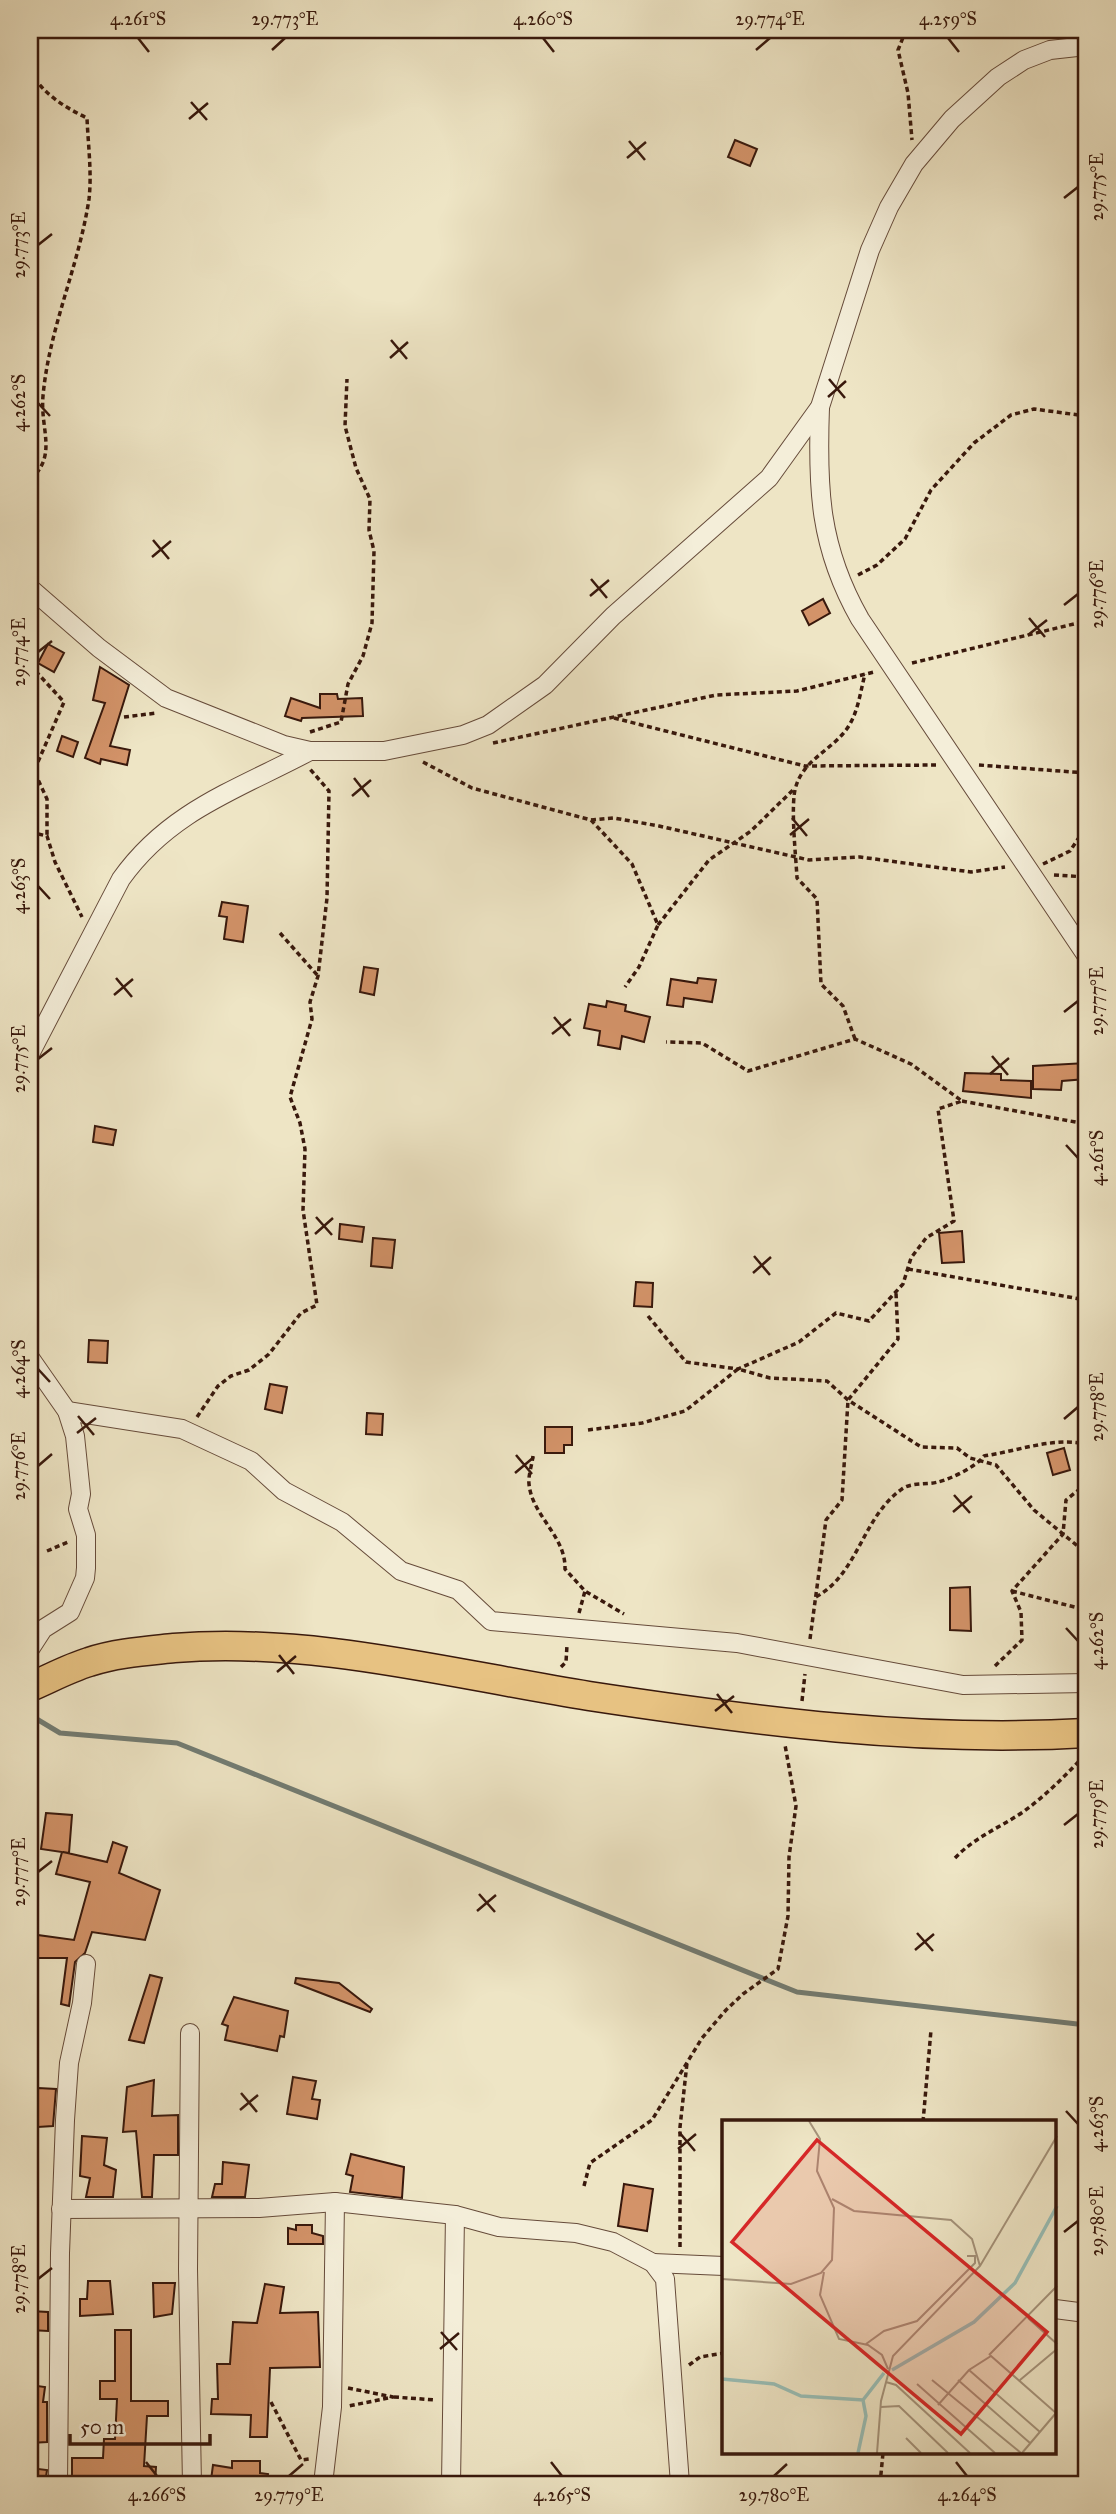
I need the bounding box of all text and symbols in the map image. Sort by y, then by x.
text: 4.261°S [110,8,166,30]
text: 29.773°E [251,8,319,30]
text: 4.260°S [513,8,573,30]
text: 29.774°E [735,8,805,30]
text: 4.259°S [919,8,977,30]
text: 29.775°E [1086,153,1108,221]
text: 29.773°E [8,211,30,279]
text: 4.262°S [8,374,30,432]
text: 29.776°E [1086,559,1108,629]
text: 29.774°E [8,617,30,687]
text: 4.263°S [8,858,30,914]
text: 29.777°E [1086,966,1108,1036]
text: 29.775°E [8,1025,30,1093]
text: 4.261°S [1086,1130,1108,1186]
text: 4.264°S [8,1339,30,1399]
text: 29.778°E [1086,1372,1108,1442]
text: 29.776°E [8,1431,30,1501]
text: 4.262°S [1086,1612,1108,1670]
text: 29.779°E [1086,1779,1108,1849]
text: 29.777°E [8,1837,30,1907]
text: 4.263°S [1086,2096,1108,2152]
inset map [722,2120,1056,2454]
text: 29.780°E [1086,2186,1108,2256]
text: 29.778°E [8,2244,30,2314]
scale bar [70,2402,210,2446]
text: 50 m [80,2414,125,2440]
text: 4.266°S [128,2484,186,2506]
text: 29.779°E [254,2484,324,2506]
text: 4.265°S [533,2484,591,2506]
text: 29.780°E [739,2484,809,2506]
text: 4.264°S [937,2484,997,2506]

